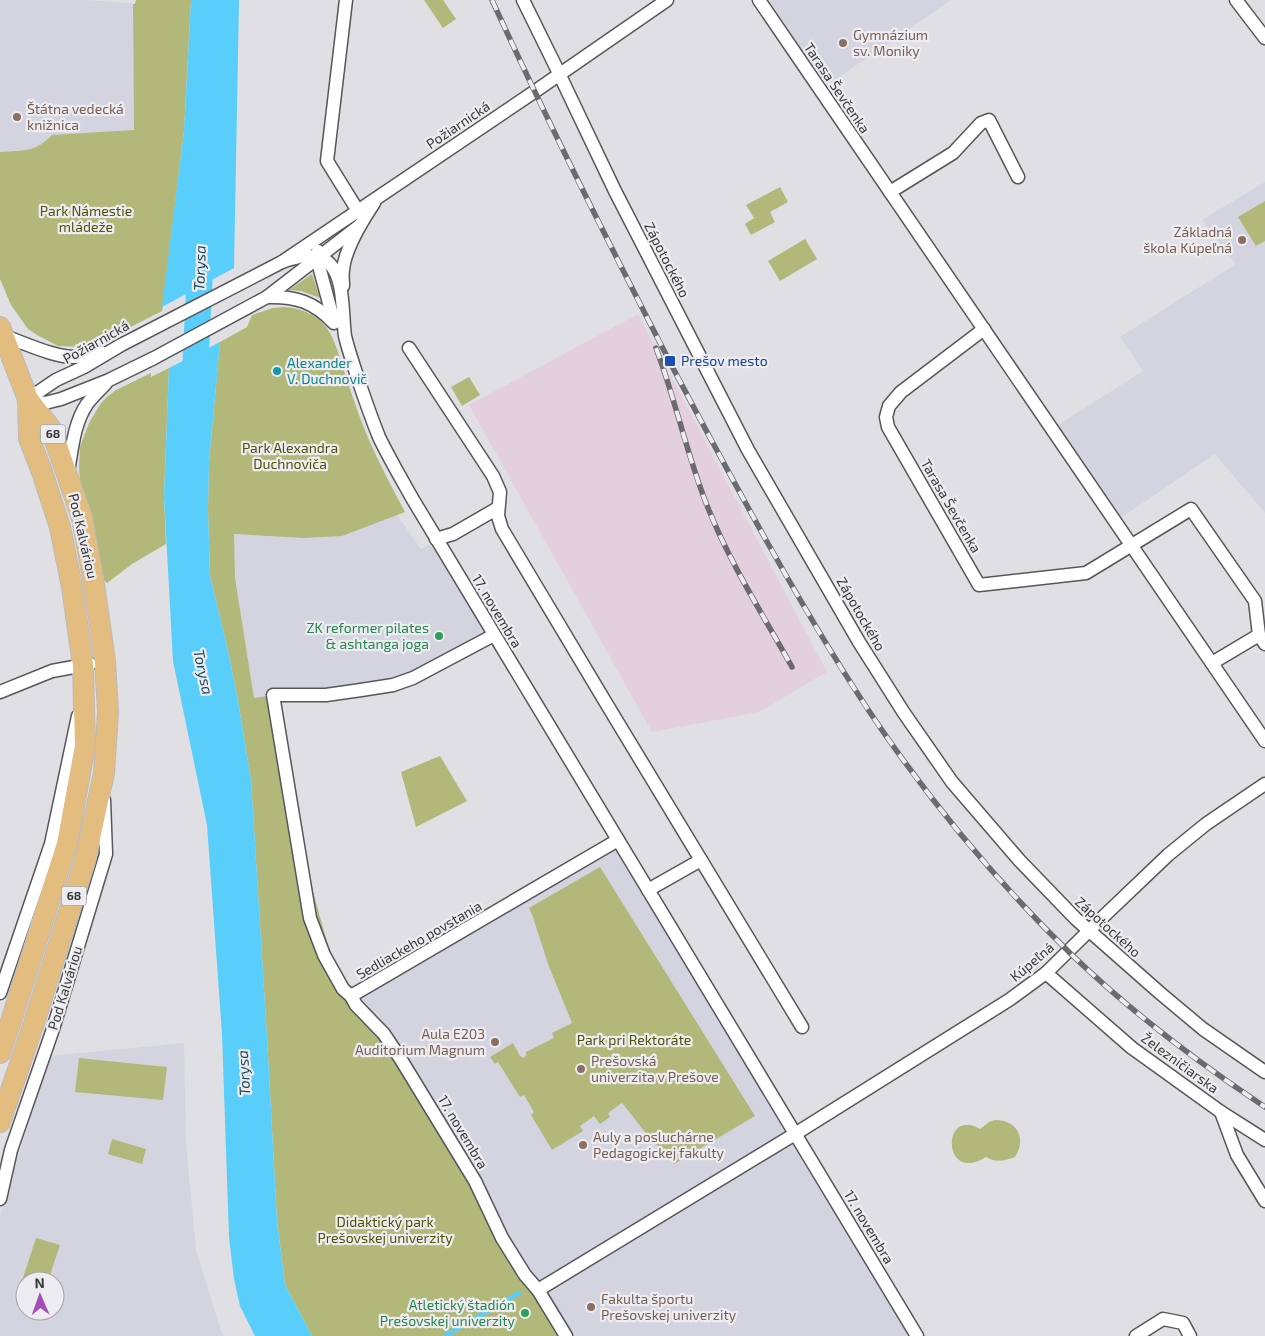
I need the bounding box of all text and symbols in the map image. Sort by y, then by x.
place label: Gymnázium sv. Moniky [853,26,928,59]
marker: Gymnázium sv. Moniky [837,37,849,49]
street label: Tarasa Ševčenka [801,39,874,136]
street label: Požiarnická [423,97,493,152]
place label: Štátna vedecká knižnica [27,100,124,133]
marker: Štátna vedecká knižnica [11,111,23,123]
park label: Park Námestie mládeže [40,202,132,235]
street label: Zápotockého [641,219,694,300]
place label: Základná škola Kúpeľná [1143,223,1232,256]
marker: Základná škola Kúpeľná [1236,234,1248,246]
water label: Torysa [189,245,210,291]
street label: Požiarnická [60,316,132,367]
place label: Prešov mesto [681,352,768,369]
place label: Alexander V. Duchnovič [287,354,367,387]
marker: Prešov mesto [663,354,677,368]
marker: Alexander V. Duchnovič [271,365,283,377]
road number: 68 [40,424,66,444]
park label: Park Alexandra Duchnoviča [242,439,338,472]
street label: Tarasa Ševčenka [918,456,985,556]
street label: Pod Kalváriou [65,492,102,580]
street label: 17. novembra [469,571,526,651]
street label: Zápotockého [833,574,889,654]
place label: ZK reformer pilates & ashtanga joga [306,619,429,652]
marker: ZK reformer pilates & ashtanga joga [433,630,445,642]
water label: Torysa [189,648,218,696]
road number: 68 [62,886,86,906]
street label: Zápotockého [1072,893,1145,961]
street label: Sedliackeho povstania [353,897,485,982]
street label: Kúpeľná [1006,938,1057,985]
street label: Pod Kalváriou [44,944,85,1032]
place label: Aula E203 Auditorium Magnum [355,1025,485,1058]
street label: Železničiarska [1138,1029,1222,1096]
park label: Park pri Rektoráte [577,1031,691,1048]
marker: Aula E203 Auditorium Magnum [489,1036,501,1048]
water label: Torysa [233,1050,254,1096]
place label: Prešovská univerzita v Prešove [591,1052,719,1085]
marker: Prešovská univerzita v Prešove [575,1063,587,1075]
street label: 17. novembra [435,1092,492,1172]
place label: Auly a posluchárne Pedagogickej fakulty [593,1128,725,1161]
marker: Auly a posluchárne Pedagogickej fakulty [577,1139,589,1151]
street label: 17. novembra [841,1187,898,1267]
park label: Didaktický park Prešovskej univerzity [317,1213,453,1246]
north arrow [15,1271,65,1321]
text: N [34,1274,45,1291]
place label: Fakulta športu Prešovskej univerzity [601,1290,737,1323]
place label: Atletický štadión Prešovskej univerzity [380,1296,516,1329]
marker: Fakulta športu Prešovskej univerzity [585,1301,597,1313]
marker: Atletický štadión Prešovskej univerzity [519,1307,531,1319]

